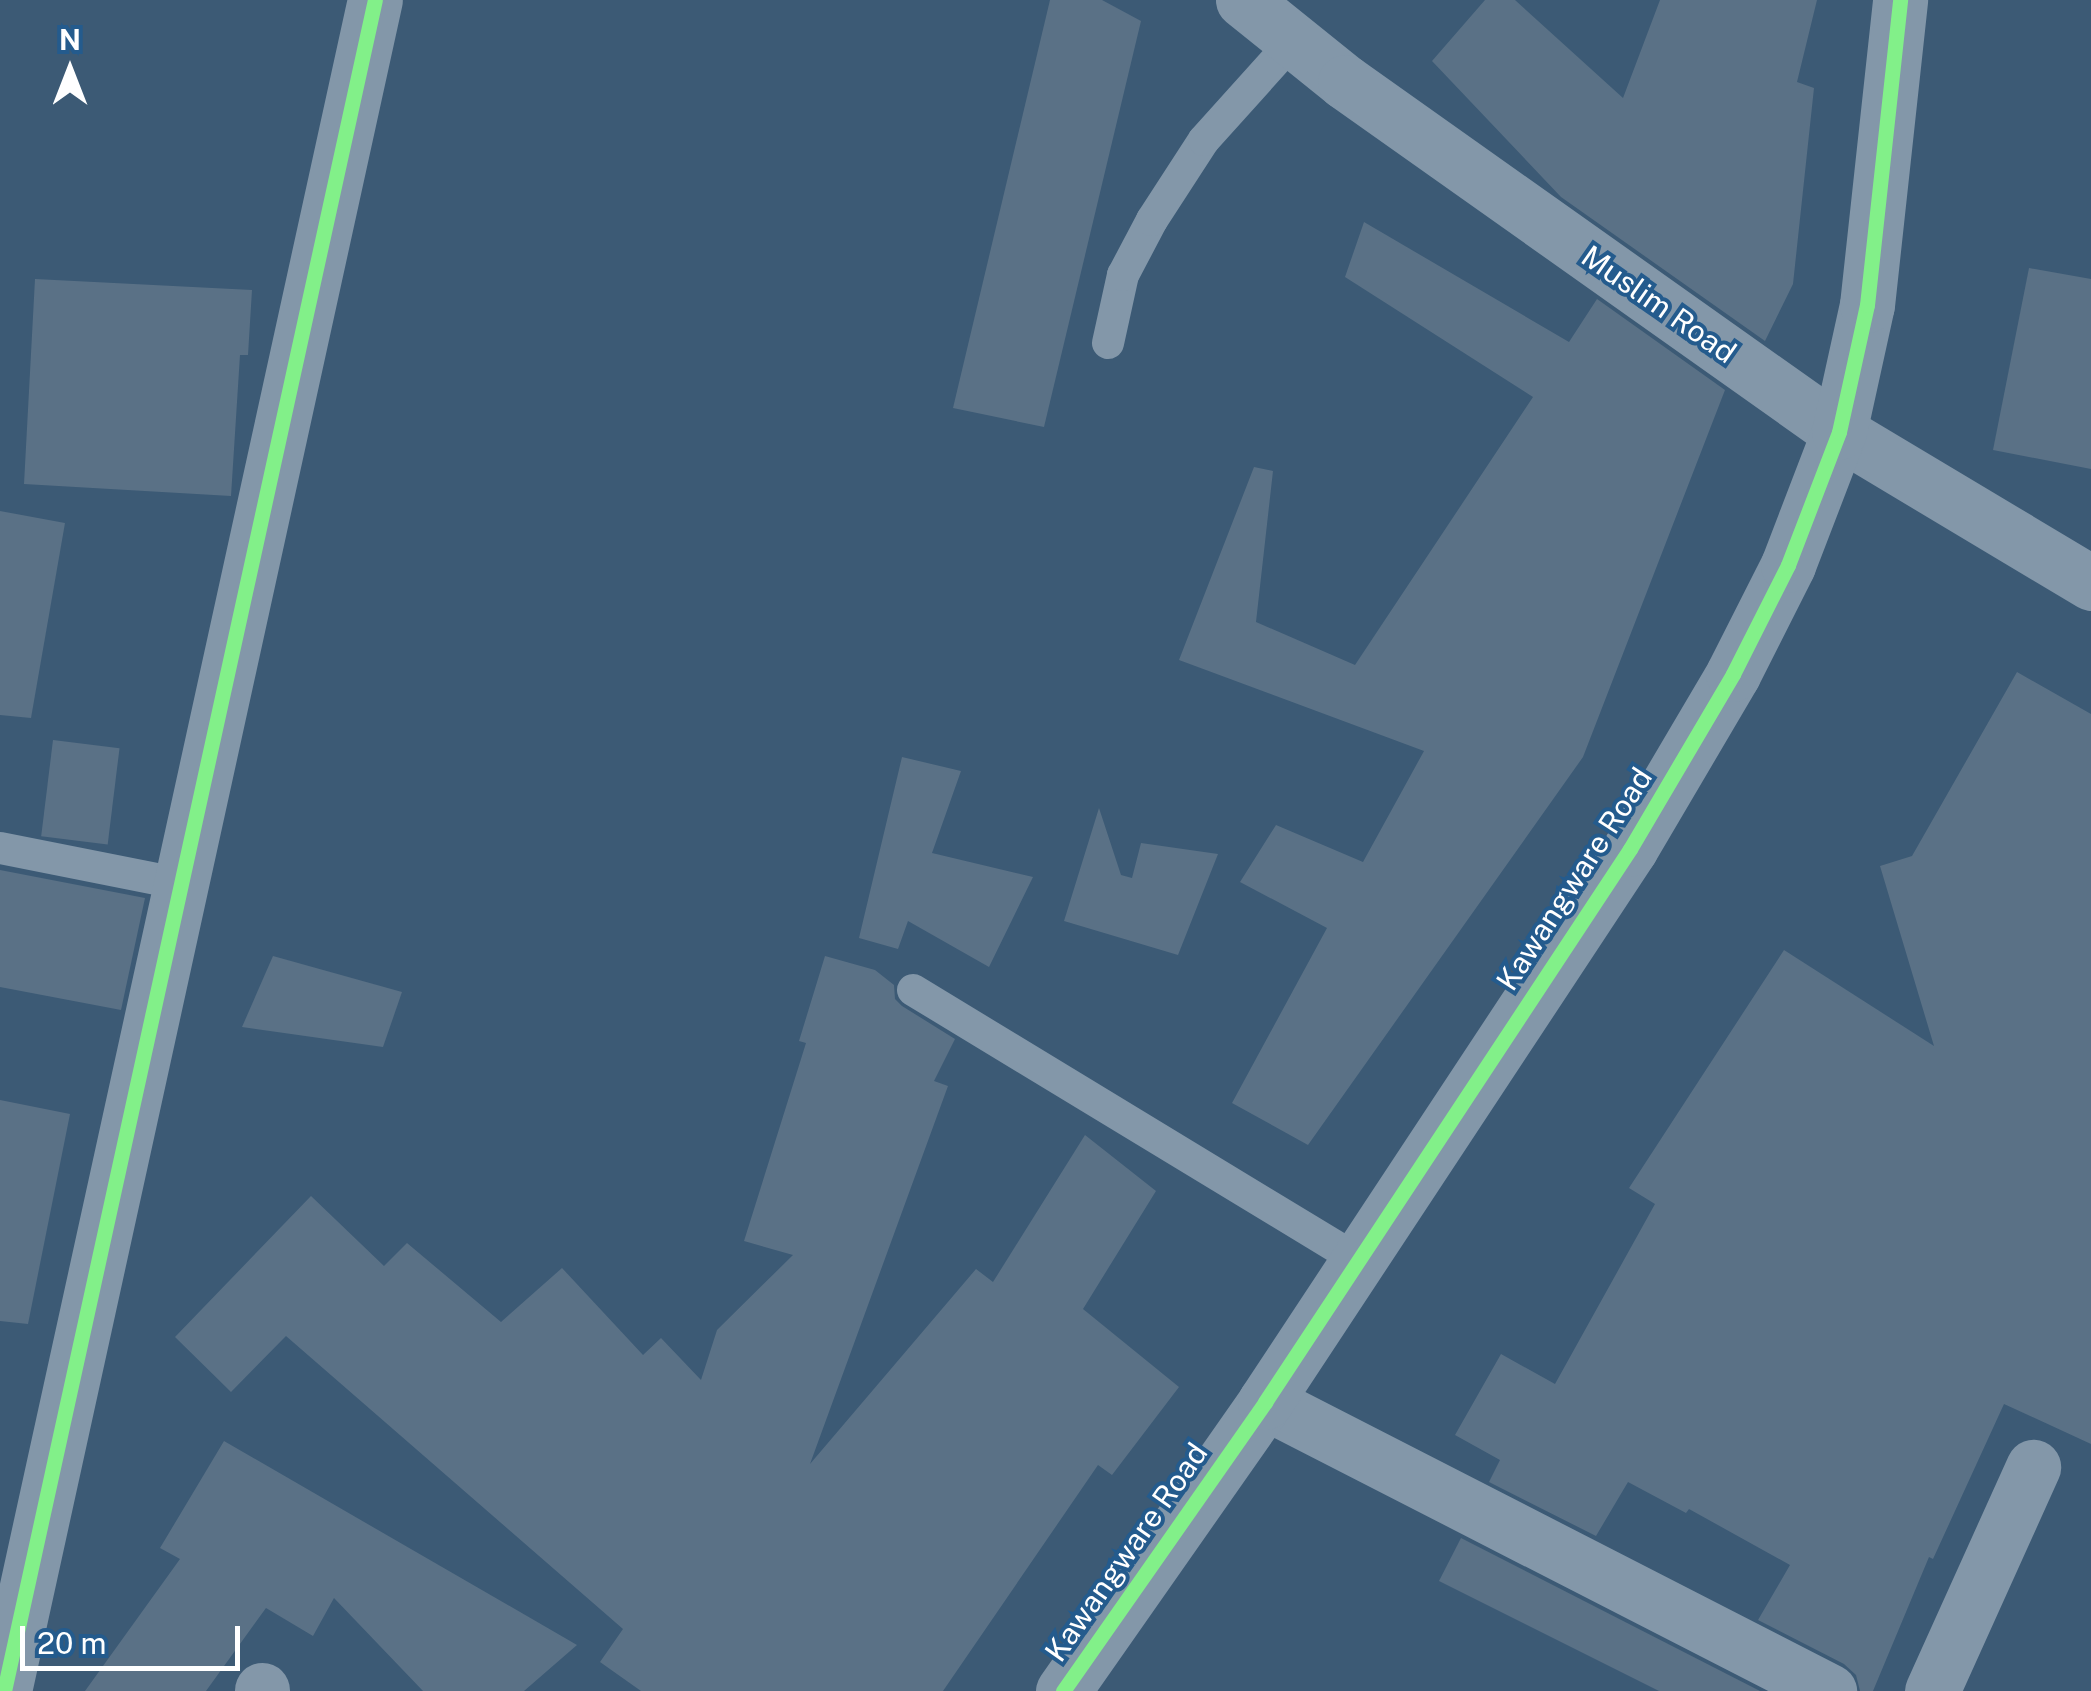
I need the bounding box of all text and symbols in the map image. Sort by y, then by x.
north arrow [20,20,120,120]
text: N [59,23,81,56]
street label: Muslim Road [1575,238,1743,370]
street label: Kawangware Road [1489,761,1659,997]
street label: Kawangware Road [1037,1436,1215,1668]
scale bar [25,1606,245,1668]
text: 20 m [37,1625,106,1661]

